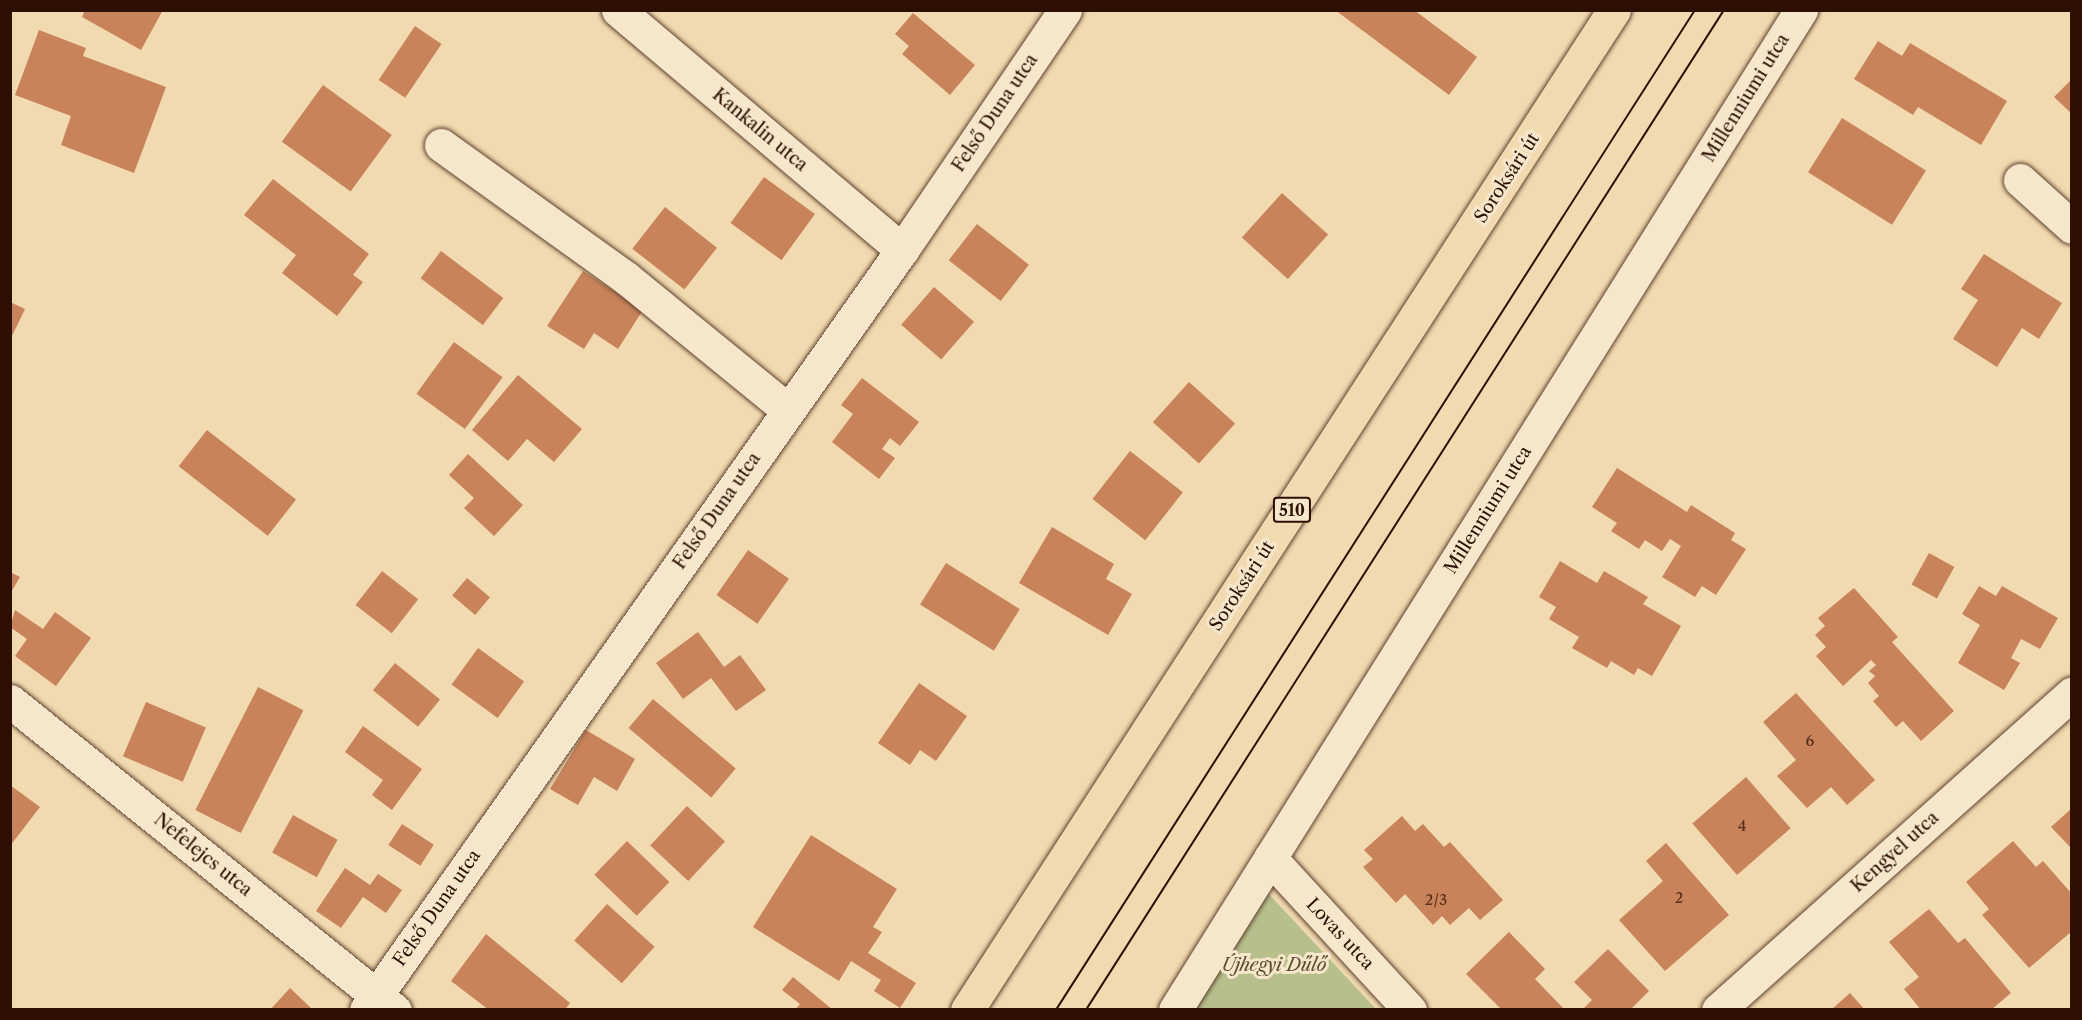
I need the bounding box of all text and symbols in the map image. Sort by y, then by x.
street label: Millenniumi utca [1698,30,1794,166]
street label: Felső Duna utca [948,50,1042,176]
street label: Kankalin utca [708,84,812,176]
street label: Soroksári út [1470,129,1544,227]
street label: Millenniumi utca [1440,442,1536,578]
street label: Felső Duna utca [669,448,765,574]
road number: 510 [1272,497,1312,523]
street label: Soroksári út [1205,537,1279,635]
house number: 6 [1806,732,1814,750]
street label: Kengyel utca [1847,807,1943,897]
street label: Nefelejcs utca [150,809,256,901]
house number: 4 [1738,817,1746,835]
street label: Felső Duna utca [389,845,485,971]
house number: 2 [1675,889,1683,907]
house number: 2/3 [1425,891,1447,909]
street label: Lovas utca [1301,894,1379,974]
park label: Újhegyi Dűlő [1221,954,1327,976]

